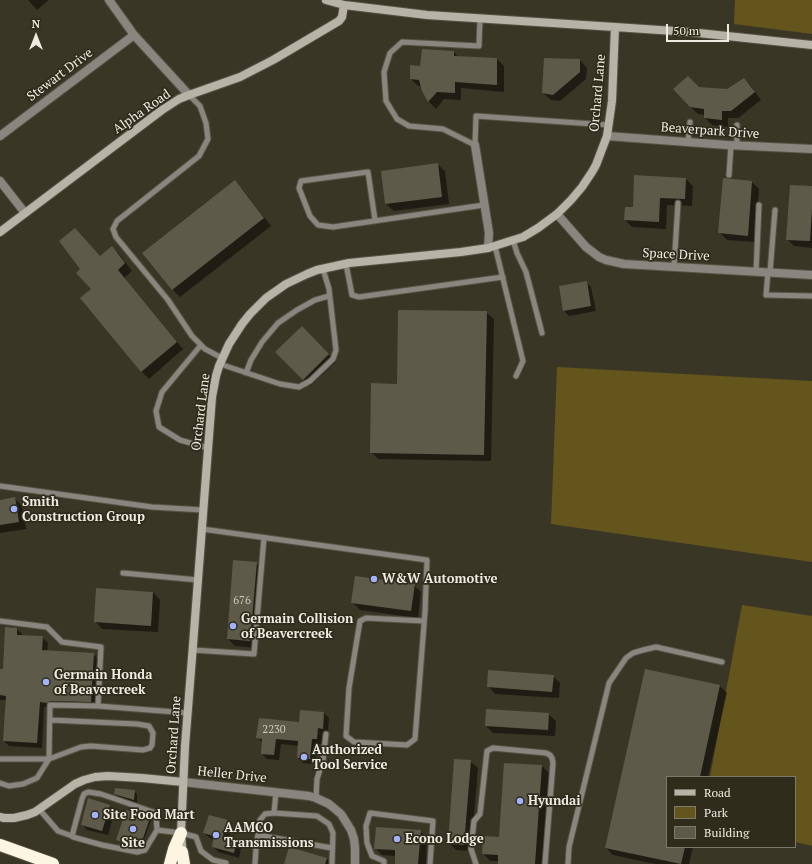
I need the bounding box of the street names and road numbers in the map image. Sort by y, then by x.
street label: Stewart Drive [24,45,96,105]
street label: Orchard Lane [587,53,609,133]
street label: Alpha Road [110,87,174,137]
street label: Beaverpark Drive [660,120,760,142]
street label: Space Drive [642,245,710,265]
street label: Orchard Lane [188,372,214,452]
street label: Orchard Lane [163,695,185,775]
street label: Heller Drive [197,764,267,786]

